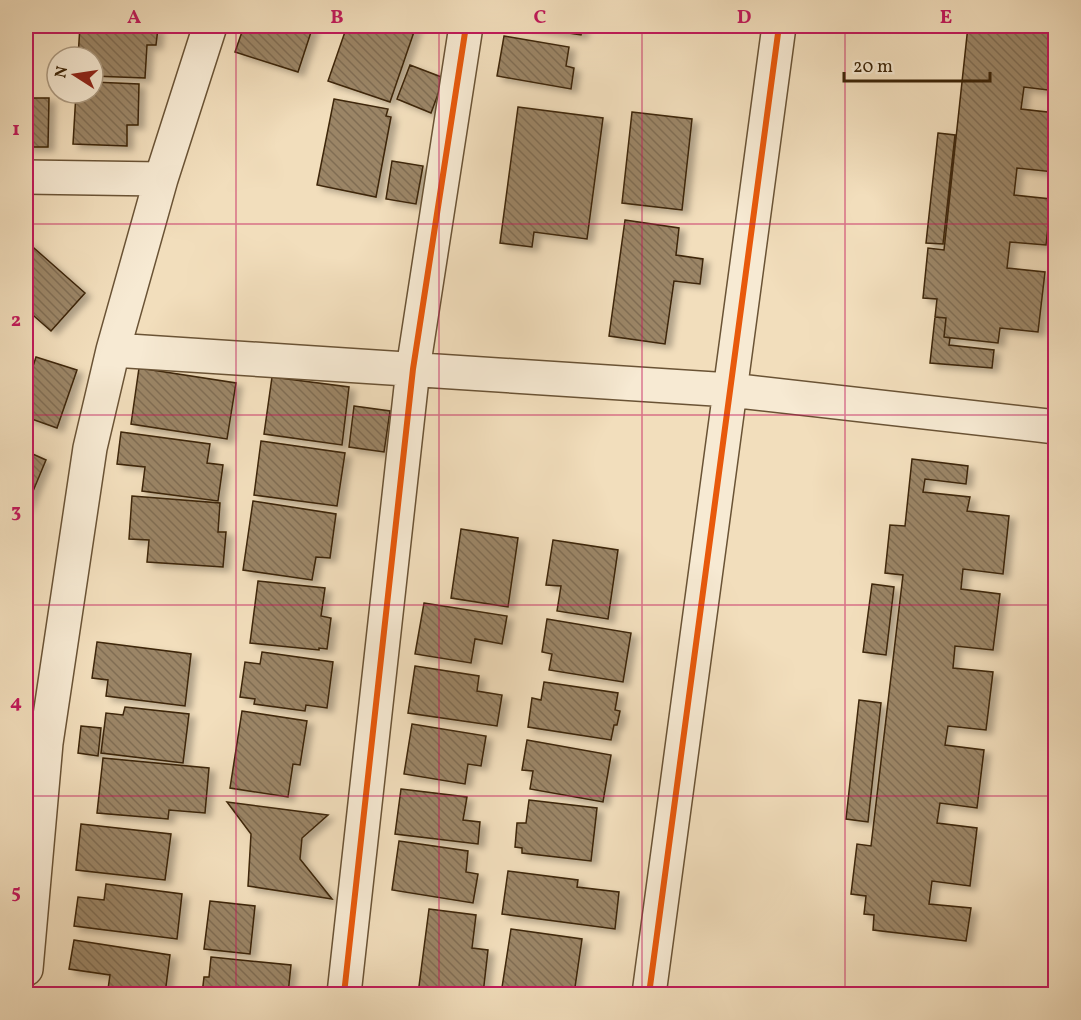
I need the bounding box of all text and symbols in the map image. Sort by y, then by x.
text: A [127,4,141,32]
text: B [330,4,344,32]
text: C [534,4,547,32]
text: D [737,4,751,32]
text: E [940,4,952,32]
north arrow [45,45,105,105]
scale bar [844,45,990,83]
text: 20 m [853,55,893,80]
text: N [50,64,74,80]
text: 1 [12,116,20,144]
text: 2 [11,307,21,335]
text: 3 [11,498,21,526]
text: 4 [10,689,22,717]
text: 5 [11,879,21,907]

